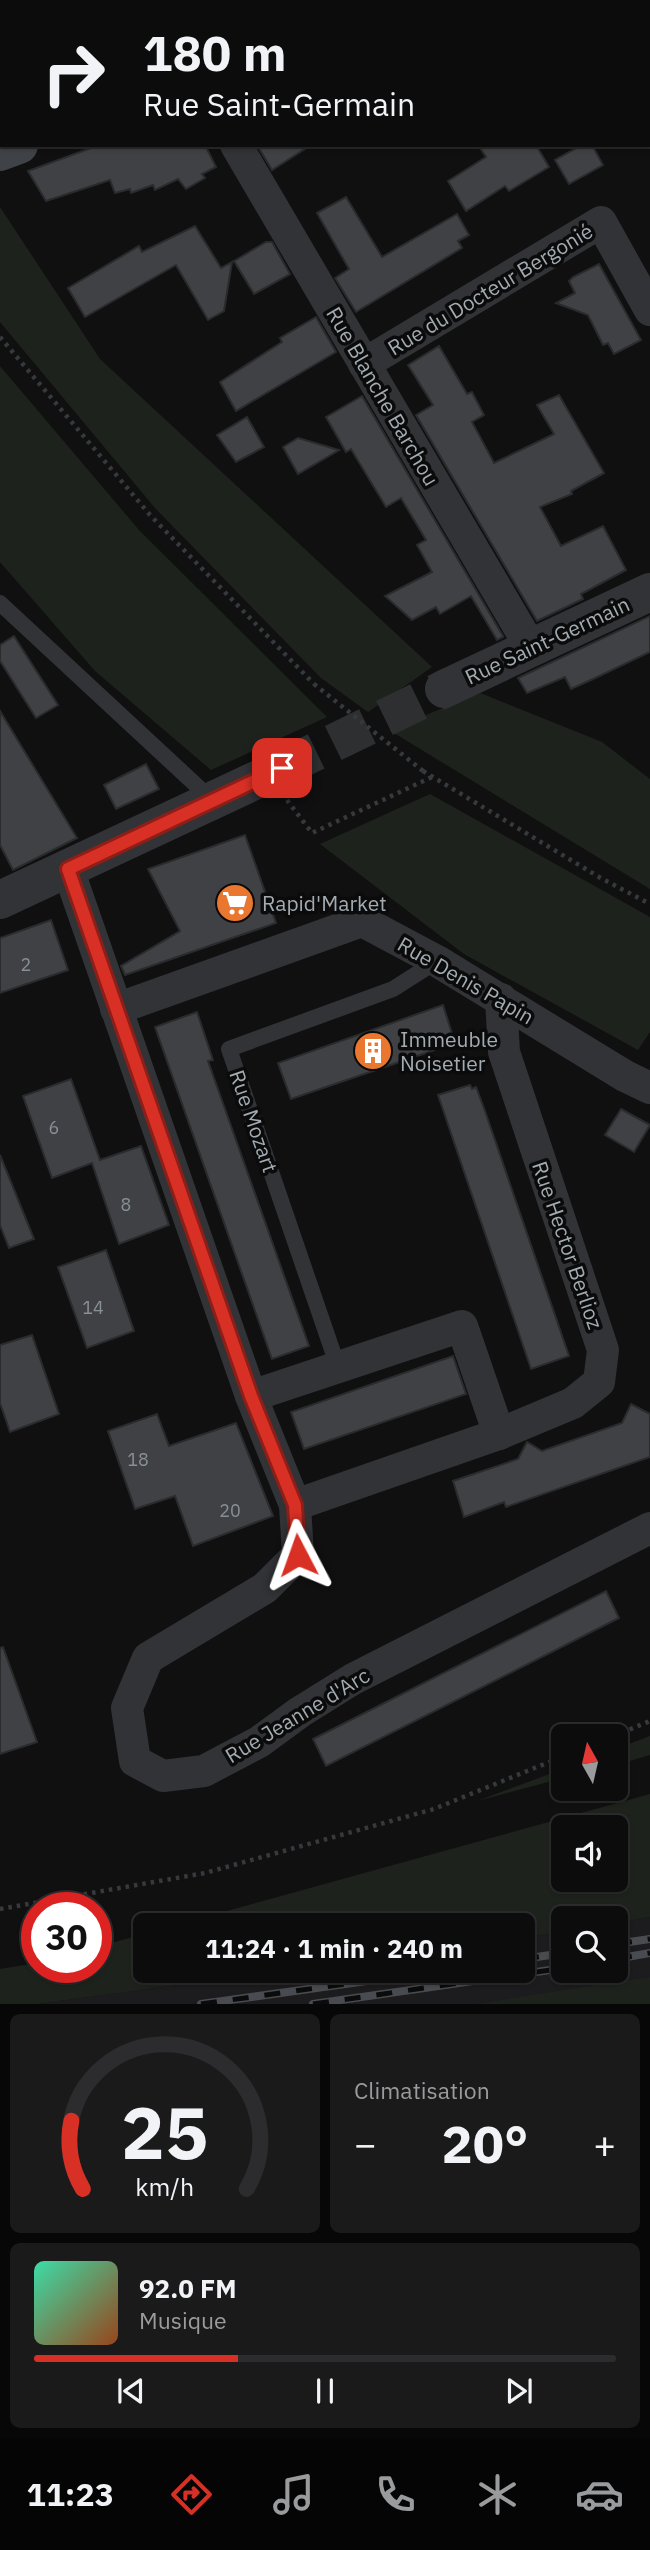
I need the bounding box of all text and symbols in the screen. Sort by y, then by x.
text: 180 m [143,21,287,84]
icon: right [28,28,119,119]
text: Rue Saint-Germain [143,83,415,125]
street label: Rue du Docteur Bergonié [382,217,598,361]
street label: Rue Blanche Barchou [320,301,446,491]
street label: Rue Saint-Germain [460,590,634,690]
pin [252,738,312,798]
icon: arrive [263,749,301,787]
supermarket icon: Rapid'Market [214,882,256,924]
place label: Rapid'Market [262,889,387,917]
street label: Rue Denis Papin [393,930,539,1030]
house number: 2 [21,953,31,976]
place label: Immeuble Noisetier [400,1025,498,1077]
building icon: Immeuble Noisetier [352,1030,394,1072]
street label: Rue Mozart [223,1066,285,1176]
house number: 6 [49,1116,59,1139]
street label: Rue Hector Berlioz [526,1157,610,1333]
house number: 8 [121,1193,131,1216]
house number: 14 [82,1296,104,1319]
house number: 18 [127,1448,149,1471]
house number: 20 [219,1499,241,1522]
position arrow [261,1518,335,1592]
street label: Rue Jeanne d'Arc [220,1661,374,1769]
north arrow [551,1724,628,1801]
map controls [551,1724,628,1983]
button: sound [551,1815,628,1892]
speed limit sign: 30 [21,1892,112,1983]
button: search [551,1906,628,1983]
text: 11:24 · 1 min · 240 m [205,1931,463,1965]
text: Climatisation [354,2075,490,2105]
text: 25 [121,2085,209,2180]
text: 20° [442,2110,528,2177]
text: − [354,2119,377,2168]
text: + [593,2119,616,2168]
text: km/h [136,2170,194,2203]
text: 92.0 FM [139,2271,237,2305]
text: Musique [139,2305,227,2335]
icon: previous [112,2372,150,2410]
icon: pause [306,2372,344,2410]
icon: next [500,2372,538,2410]
icon: directions [167,2470,216,2519]
icon: music [269,2470,318,2519]
icon: phone [371,2470,420,2519]
icon: climate [473,2470,522,2519]
icon: car [575,2470,624,2519]
text: 11:23 [26,2473,114,2515]

